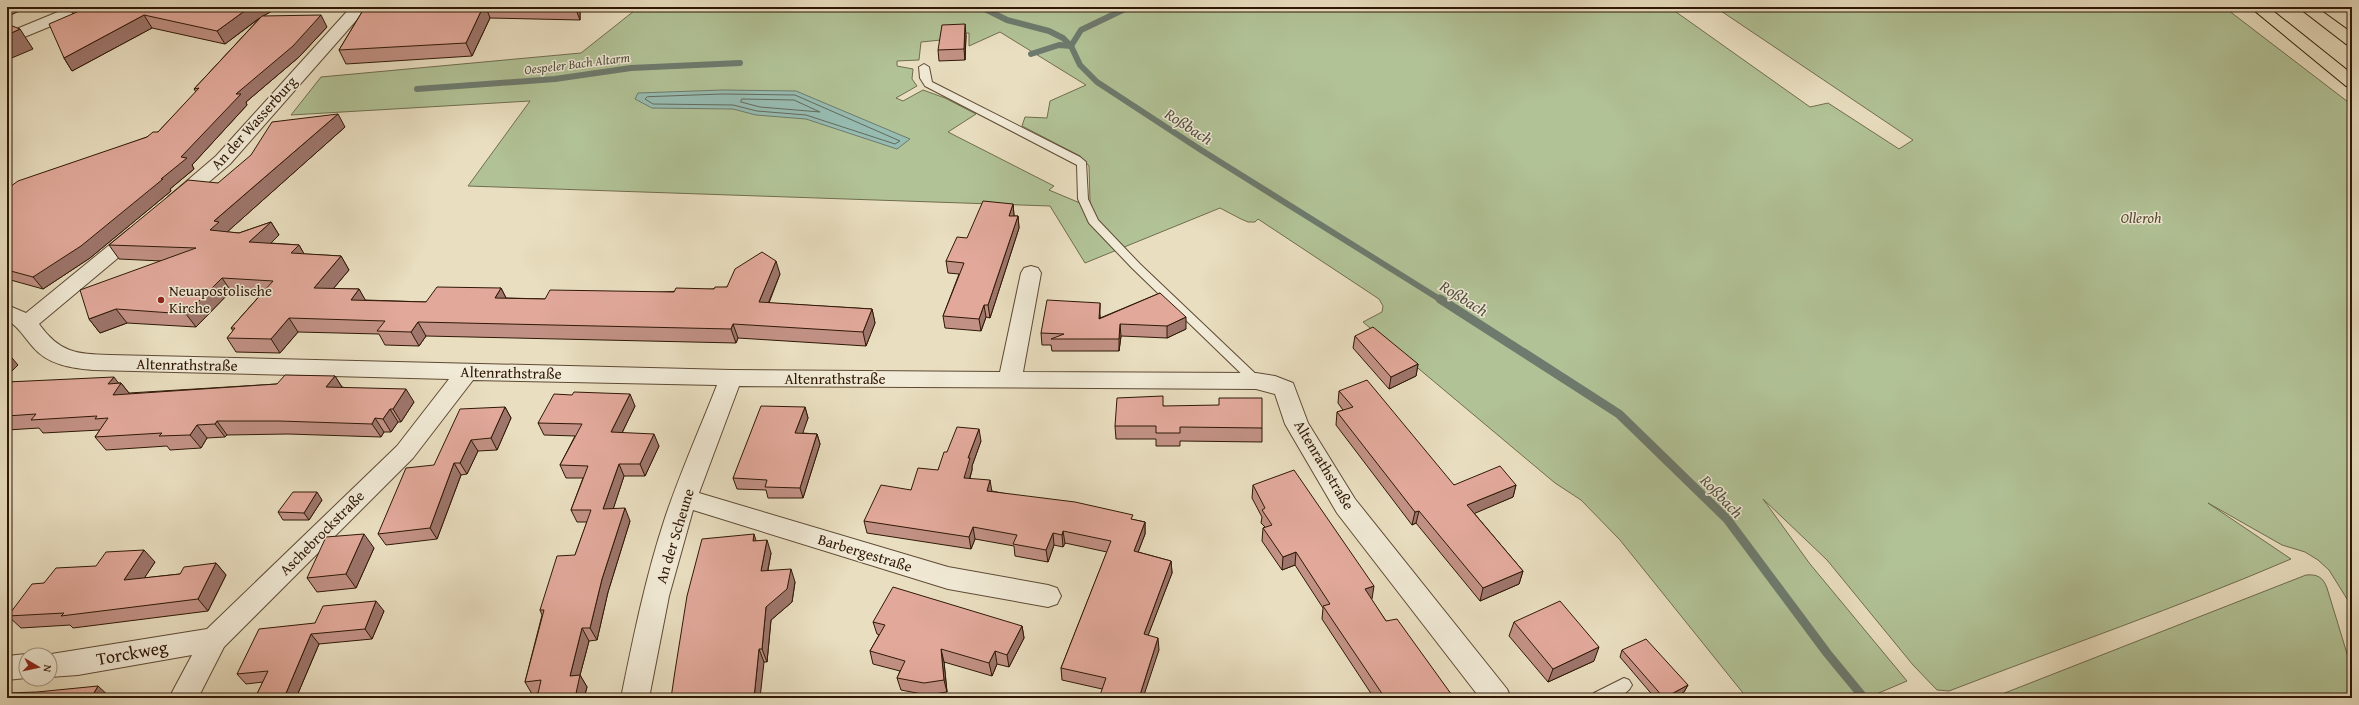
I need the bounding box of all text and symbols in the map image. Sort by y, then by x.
water label: Oespeler Bach Altarm [523,48,631,79]
street label: An der Wasserburg [206,71,302,174]
water label: Roßbach [1159,101,1218,150]
park label: Olleroh [2120,207,2162,228]
water label: Roßbach [1434,273,1493,322]
place label: Neuapostolische Kirche [169,280,272,318]
marker: Neuapostolische Kirche [156,295,166,305]
street label: Altenrathstraße [136,353,238,376]
street label: Altenrathstraße [460,361,562,384]
street label: Altenrathstraße [784,368,886,389]
street label: Altenrathstraße [1289,416,1359,513]
water label: Roßbach [1694,468,1749,523]
street label: Aschebrockstraße [274,485,369,580]
street label: An der Scheune [650,486,699,586]
street label: Barbergestraße [815,528,915,577]
street label: Torckweg [94,633,170,672]
north arrow [18,647,58,687]
text: N [39,664,56,674]

